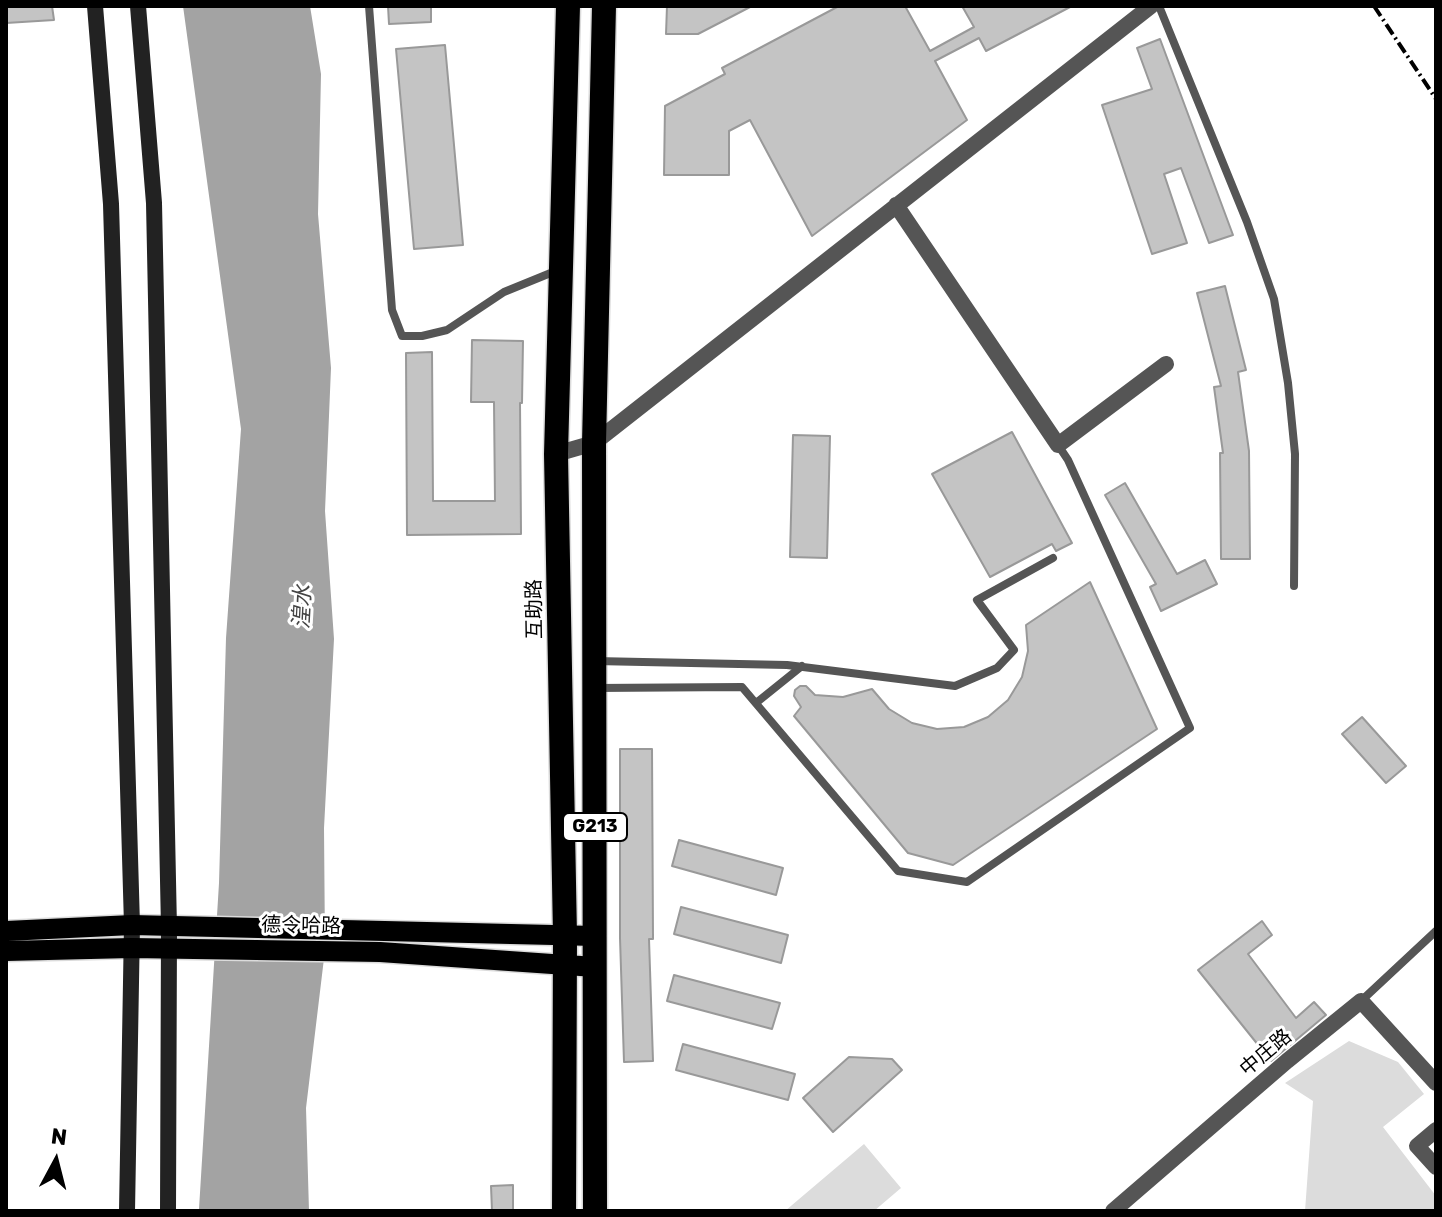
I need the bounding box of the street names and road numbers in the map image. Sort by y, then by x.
street label: 互助路 [522,579,548,639]
road number: G213 [563,813,627,841]
street label: 德令哈路 [261,913,341,939]
street label: 中庄路 [1235,1025,1297,1081]

